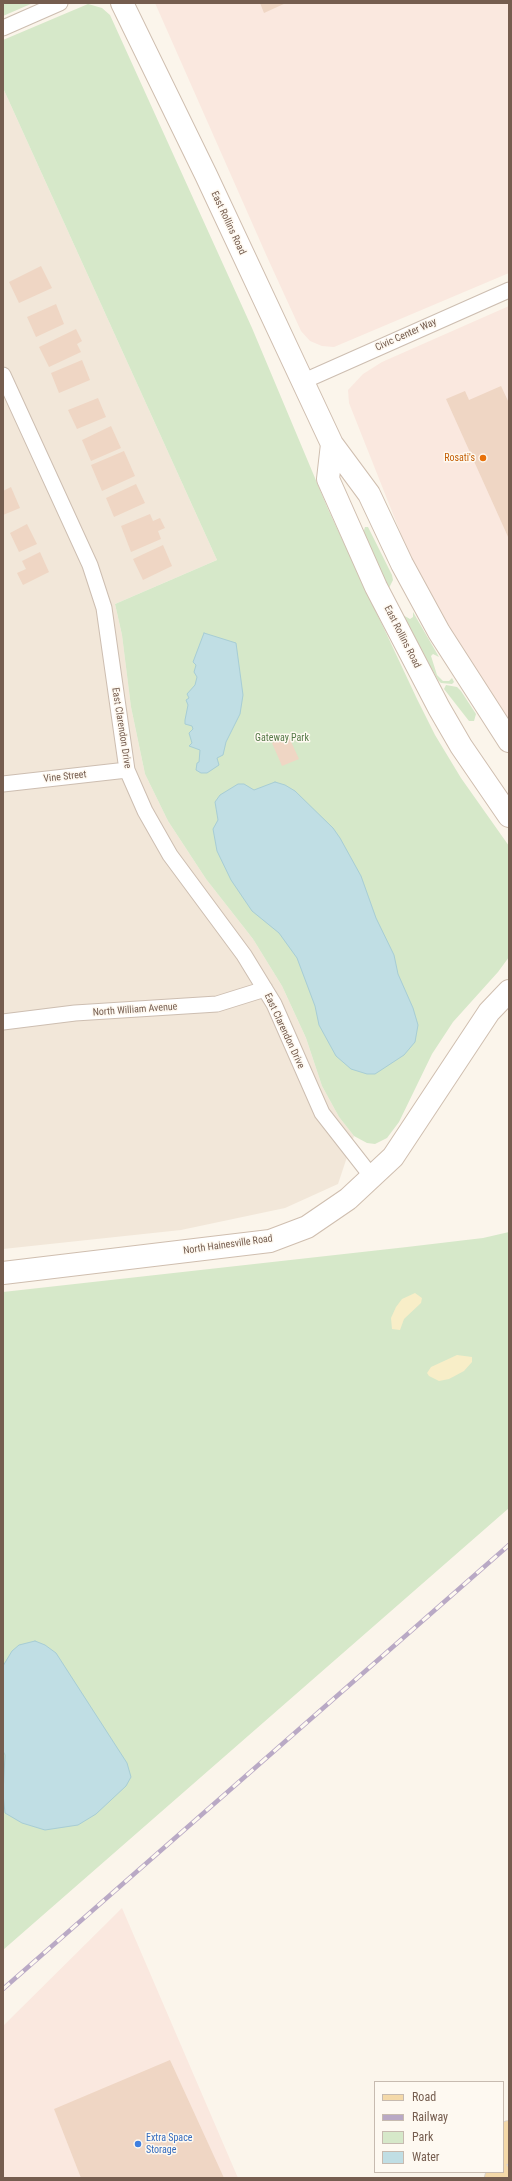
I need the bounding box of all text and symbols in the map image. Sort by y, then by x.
street label: East Rollins Road [208,189,248,257]
street label: Civic Center Way [373,316,439,354]
place label: Rosati's [444,452,475,464]
marker: Rosati's [478,453,488,463]
street label: East Rollins Road [381,604,423,670]
street label: East Clarendon Drive [109,687,133,769]
park label: Gateway Park [255,732,309,744]
street label: Vine Street [43,769,87,785]
street label: East Clarendon Drive [261,991,307,1071]
street label: North William Avenue [92,1001,178,1019]
street label: North Hainesville Road [183,1233,273,1257]
legend [374,2081,504,2173]
text: Road [412,2090,436,2104]
text: Railway [412,2110,448,2124]
text: Park [412,2130,433,2144]
place label: Extra Space Storage [146,2132,192,2156]
marker: Extra Space Storage [133,2139,143,2149]
text: Water [412,2150,440,2164]

